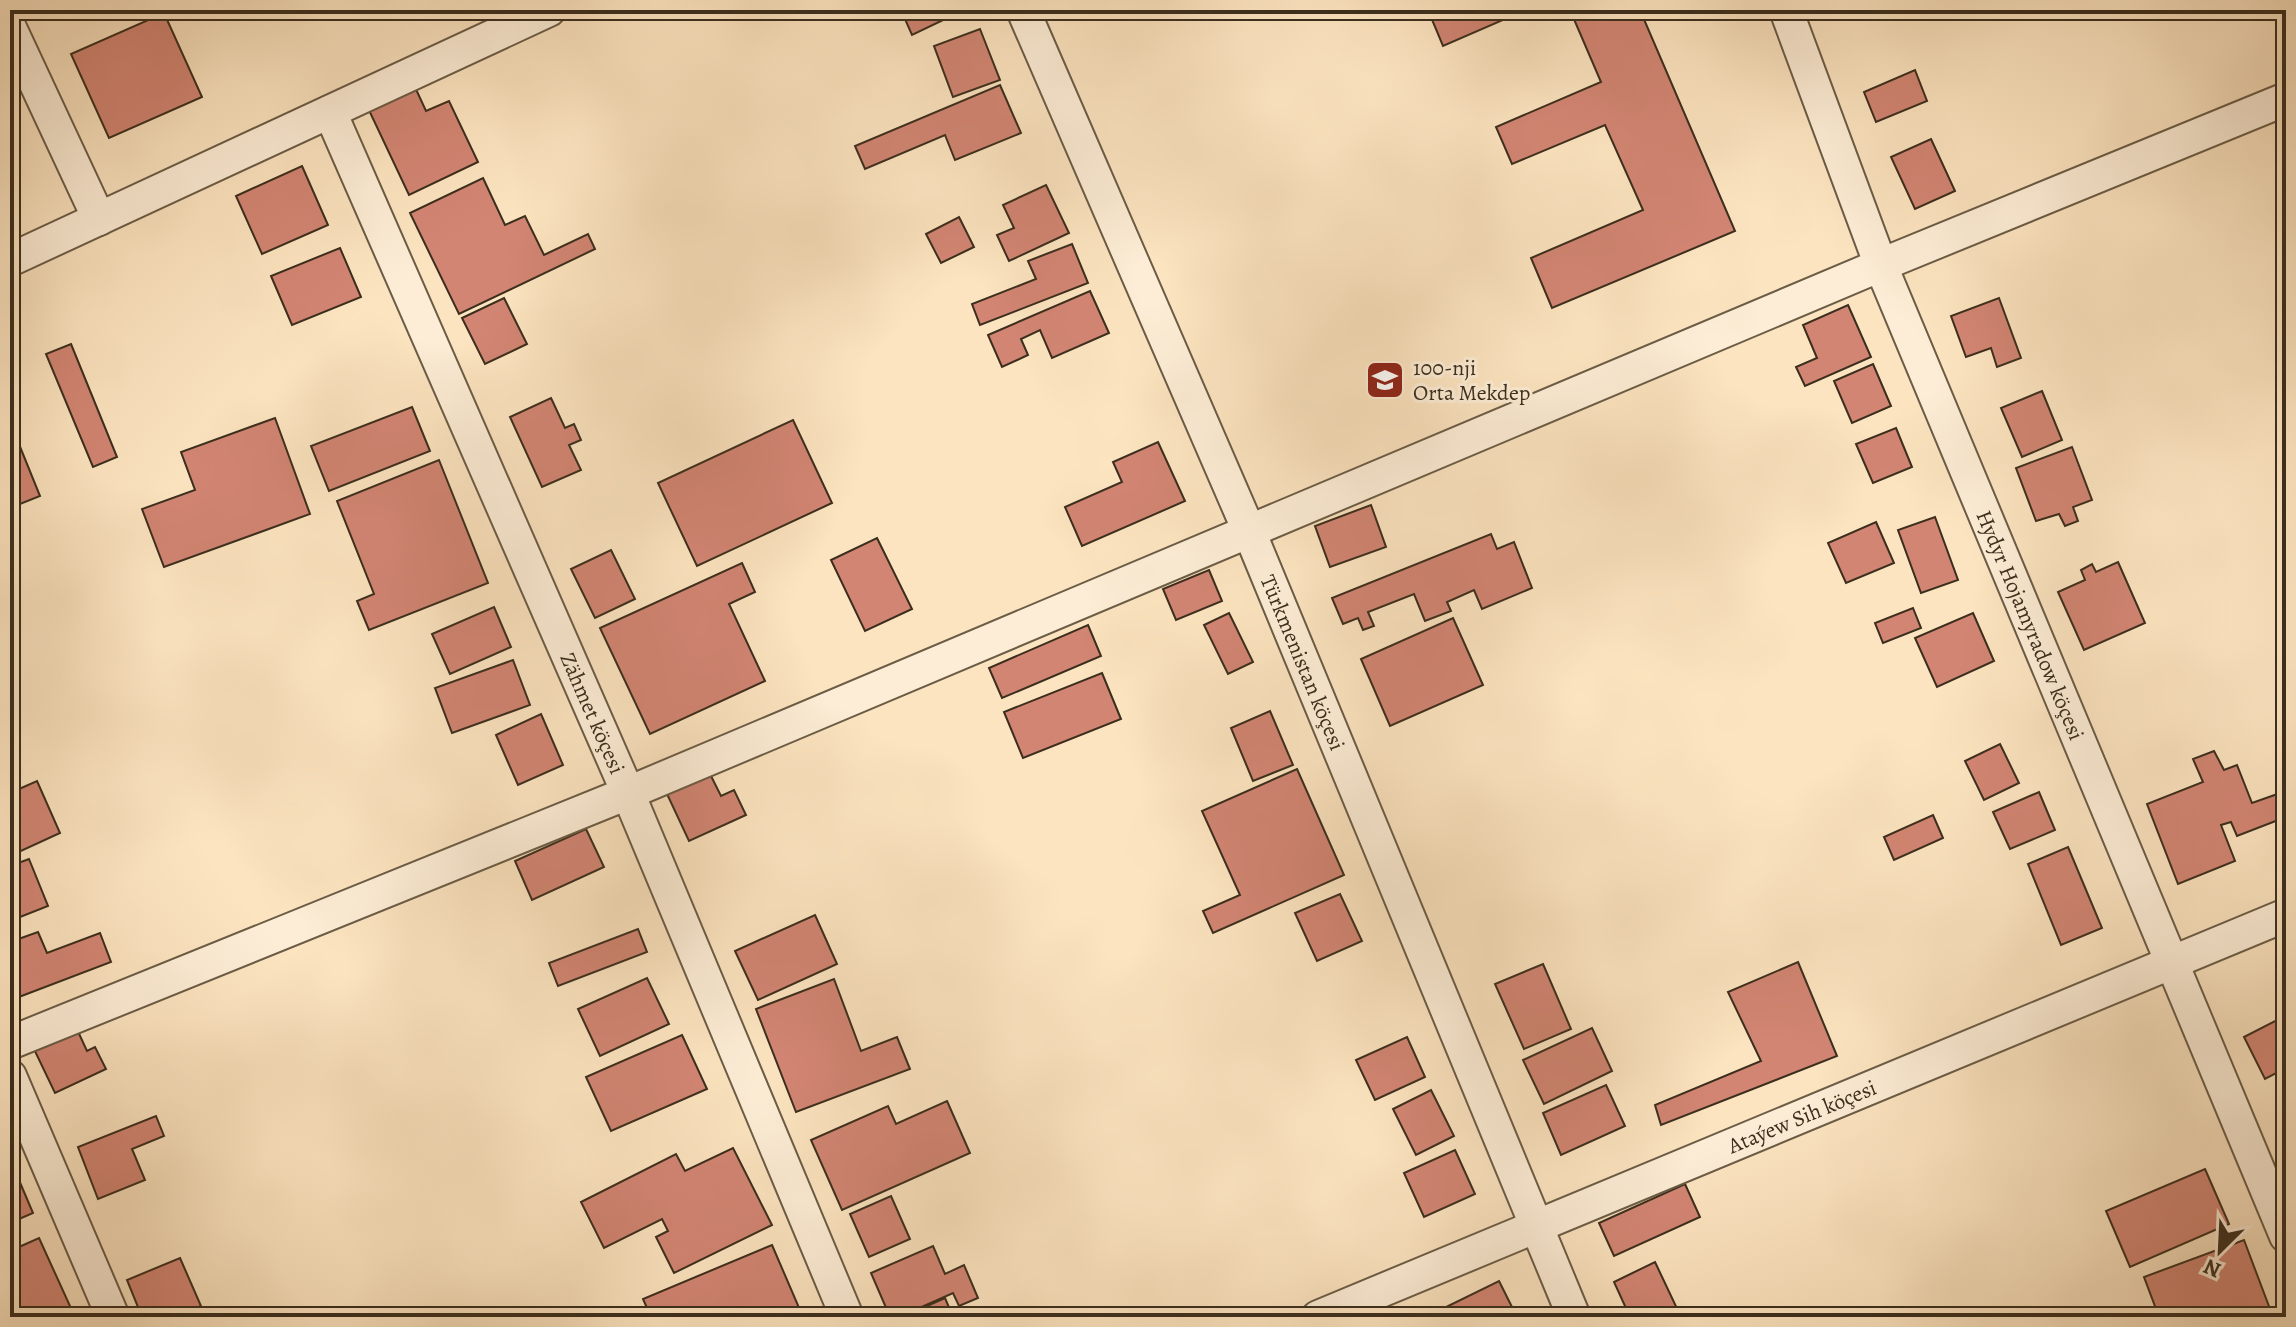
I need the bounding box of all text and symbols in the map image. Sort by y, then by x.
place label: 100-nji Orta Mekdep [1413,353,1530,408]
school or university icon: 100-nji Orta Mekdep [1364,359,1406,401]
street label: Hydyr Hojamyradow köçesi [1969,506,2091,745]
street label: Türkmenistan köçesi [1253,570,1352,755]
street label: Zähmet köçesi [552,648,632,779]
street label: Ataýew Sih köçesi [1723,1073,1881,1162]
north arrow [2180,1211,2260,1291]
text: N [2199,1251,2226,1285]

